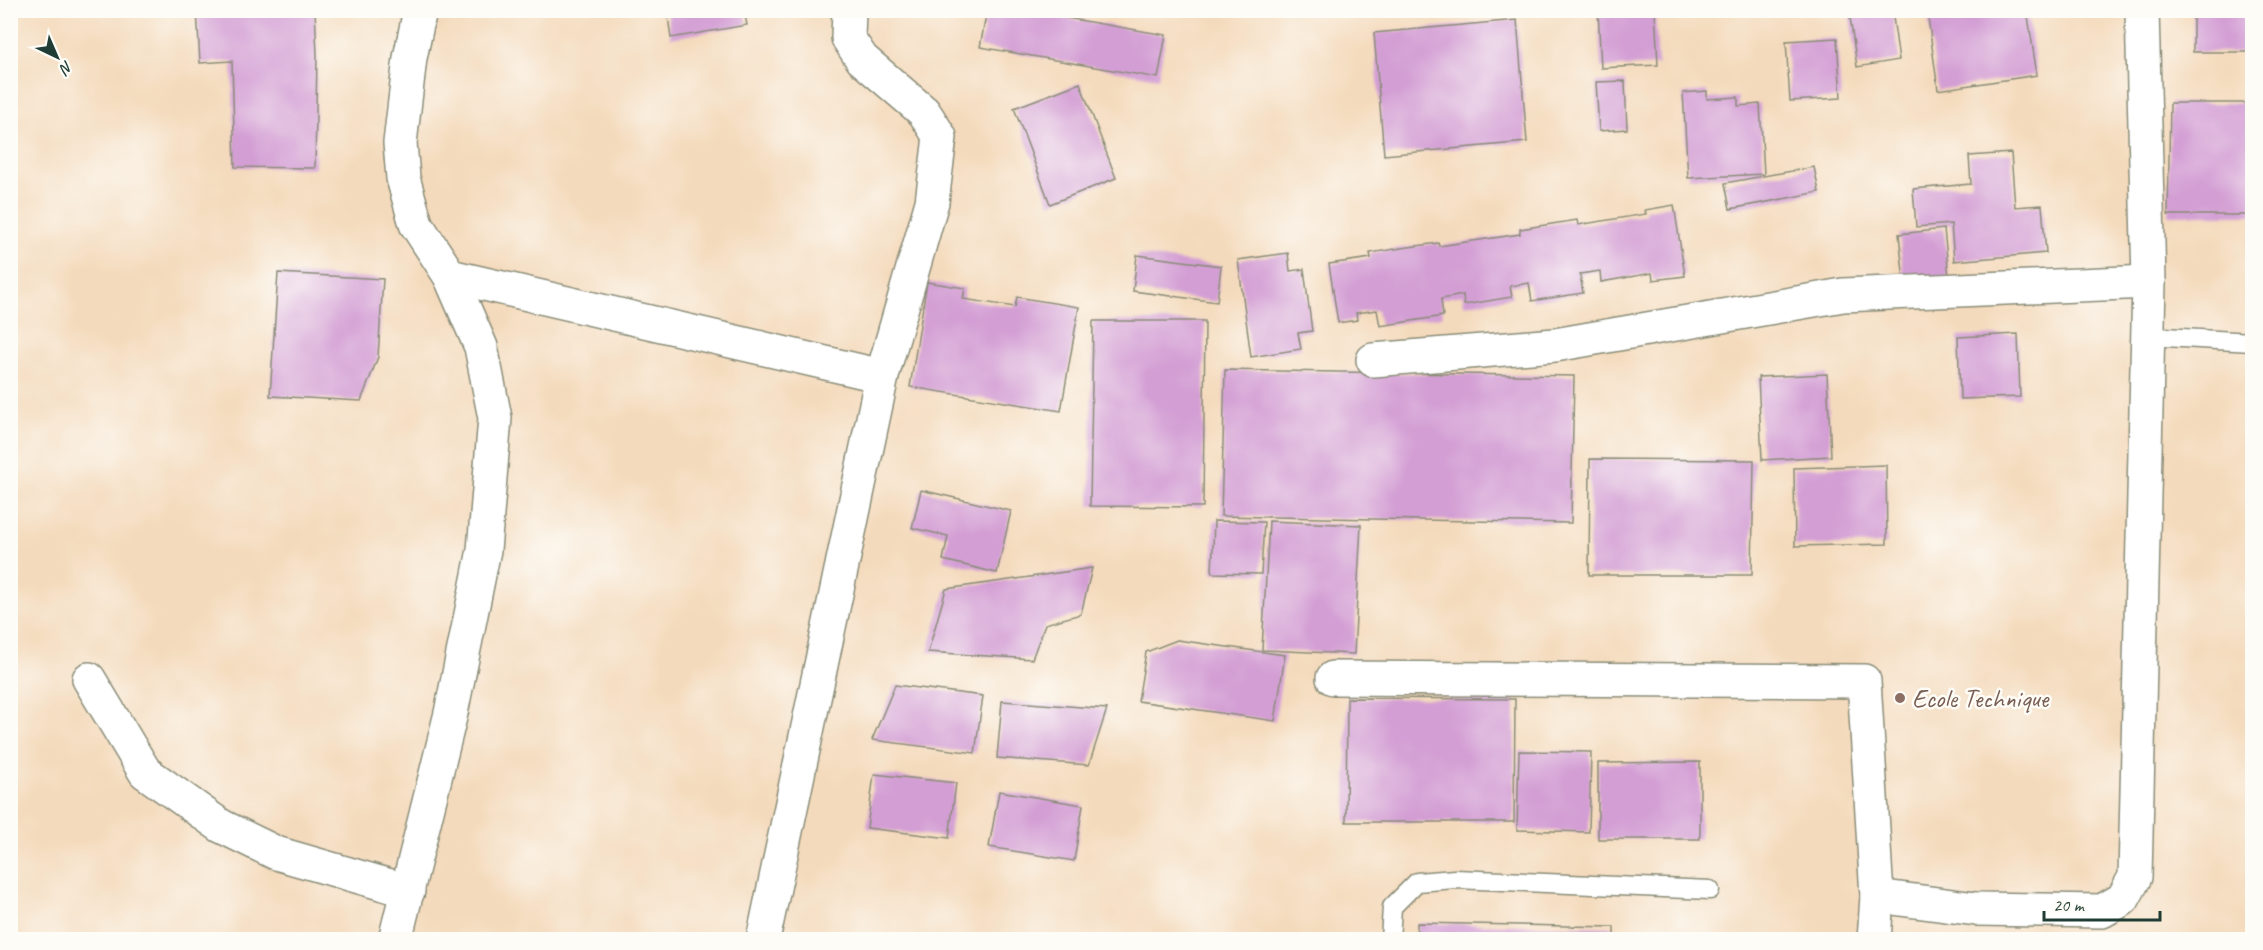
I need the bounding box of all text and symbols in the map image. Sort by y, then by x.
north arrow [27,27,87,87]
text: N [54,56,77,80]
place label: Ecole Technique [1912,682,2050,715]
marker: Ecole Technique [1893,691,1907,705]
scale bar [2044,884,2160,922]
text: 20 m [2053,894,2086,916]

